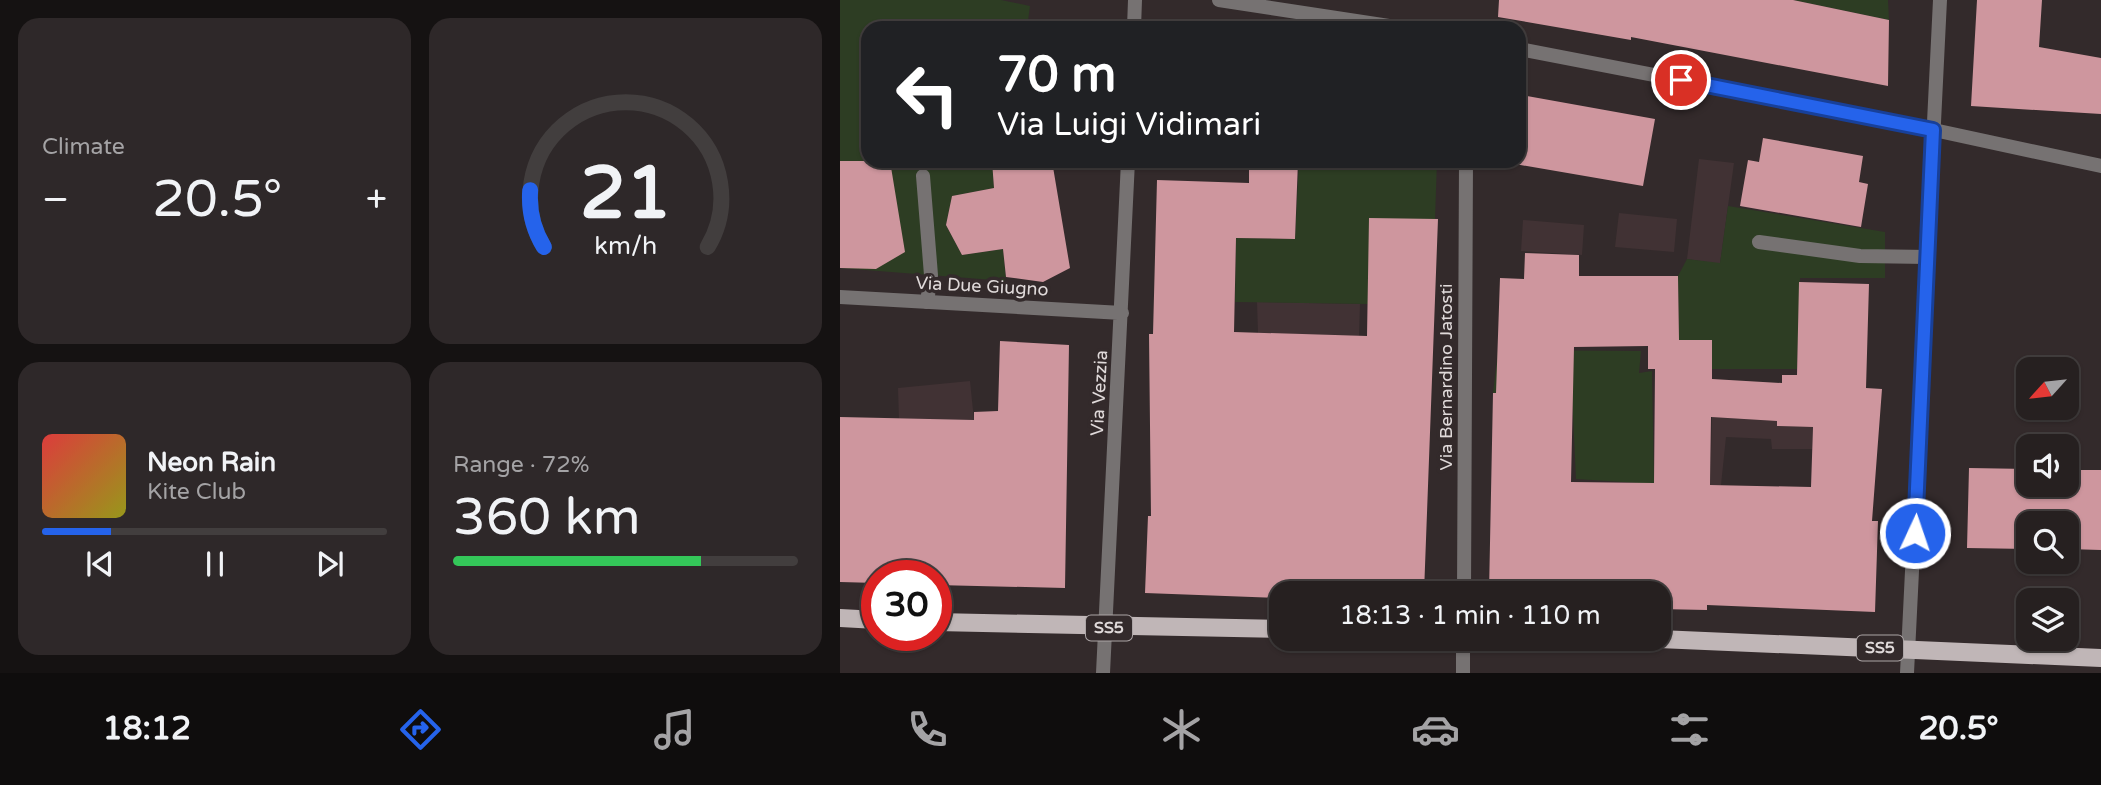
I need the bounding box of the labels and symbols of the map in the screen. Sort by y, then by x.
pin [1651,50,1711,110]
street label: Via Due Giugno [915,272,1049,300]
street label: Via Bernardino Jatosti [1435,283,1457,471]
street label: Via Vezzia [1086,350,1112,436]
north arrow [2016,357,2079,420]
position arrow [1878,496,1952,570]
speed limit sign: 30 [861,560,952,651]
road number: SS5 [1086,615,1132,640]
road number: SS5 [1857,636,1903,660]

